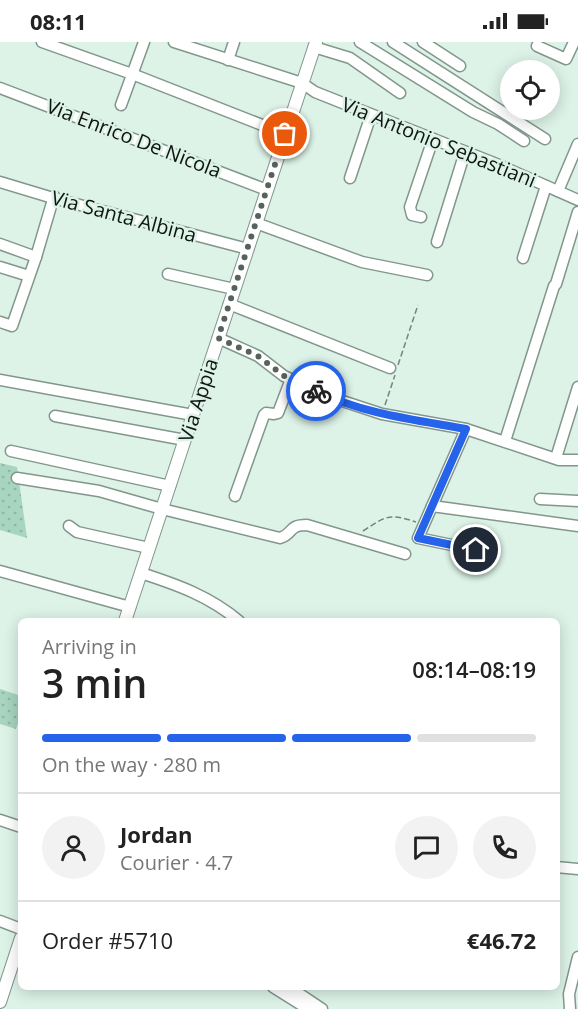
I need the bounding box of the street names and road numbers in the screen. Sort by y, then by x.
street label: Via Antonio Sebastiani [338,91,540,193]
street label: Via Enrico De Nicola [43,92,225,184]
street label: Via Santa Albina [48,184,200,248]
street label: Via Appia [172,355,224,445]

